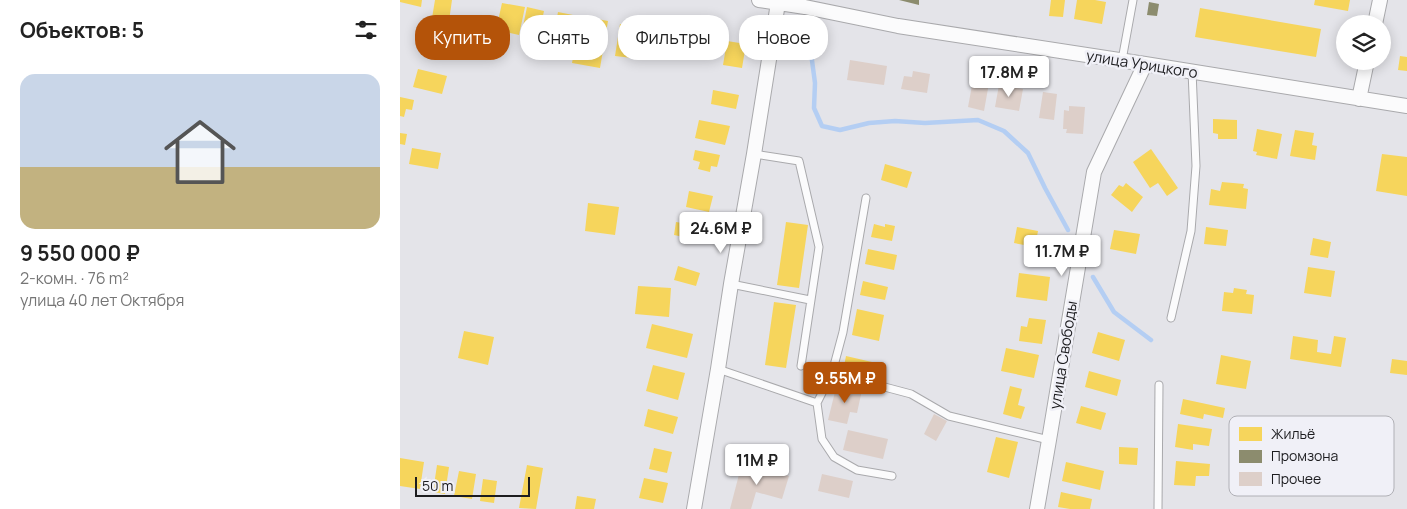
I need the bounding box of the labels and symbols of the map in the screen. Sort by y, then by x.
street label: улица Урицкого [1085,45,1199,83]
pin: 17.8M ₽ [963,56,1055,98]
pin: 24.6M ₽ [675,212,767,254]
pin: 11.7M ₽ [1016,234,1108,277]
street label: улица Свободы [1044,299,1082,411]
pin: 9.55M ₽ [799,362,891,404]
legend [1229,416,1394,496]
text: Жильё [1271,424,1315,443]
pin: 11M ₽ [722,444,792,486]
text: Промзона [1271,446,1338,465]
text: Прочее [1271,469,1321,488]
scale bar [415,474,530,497]

